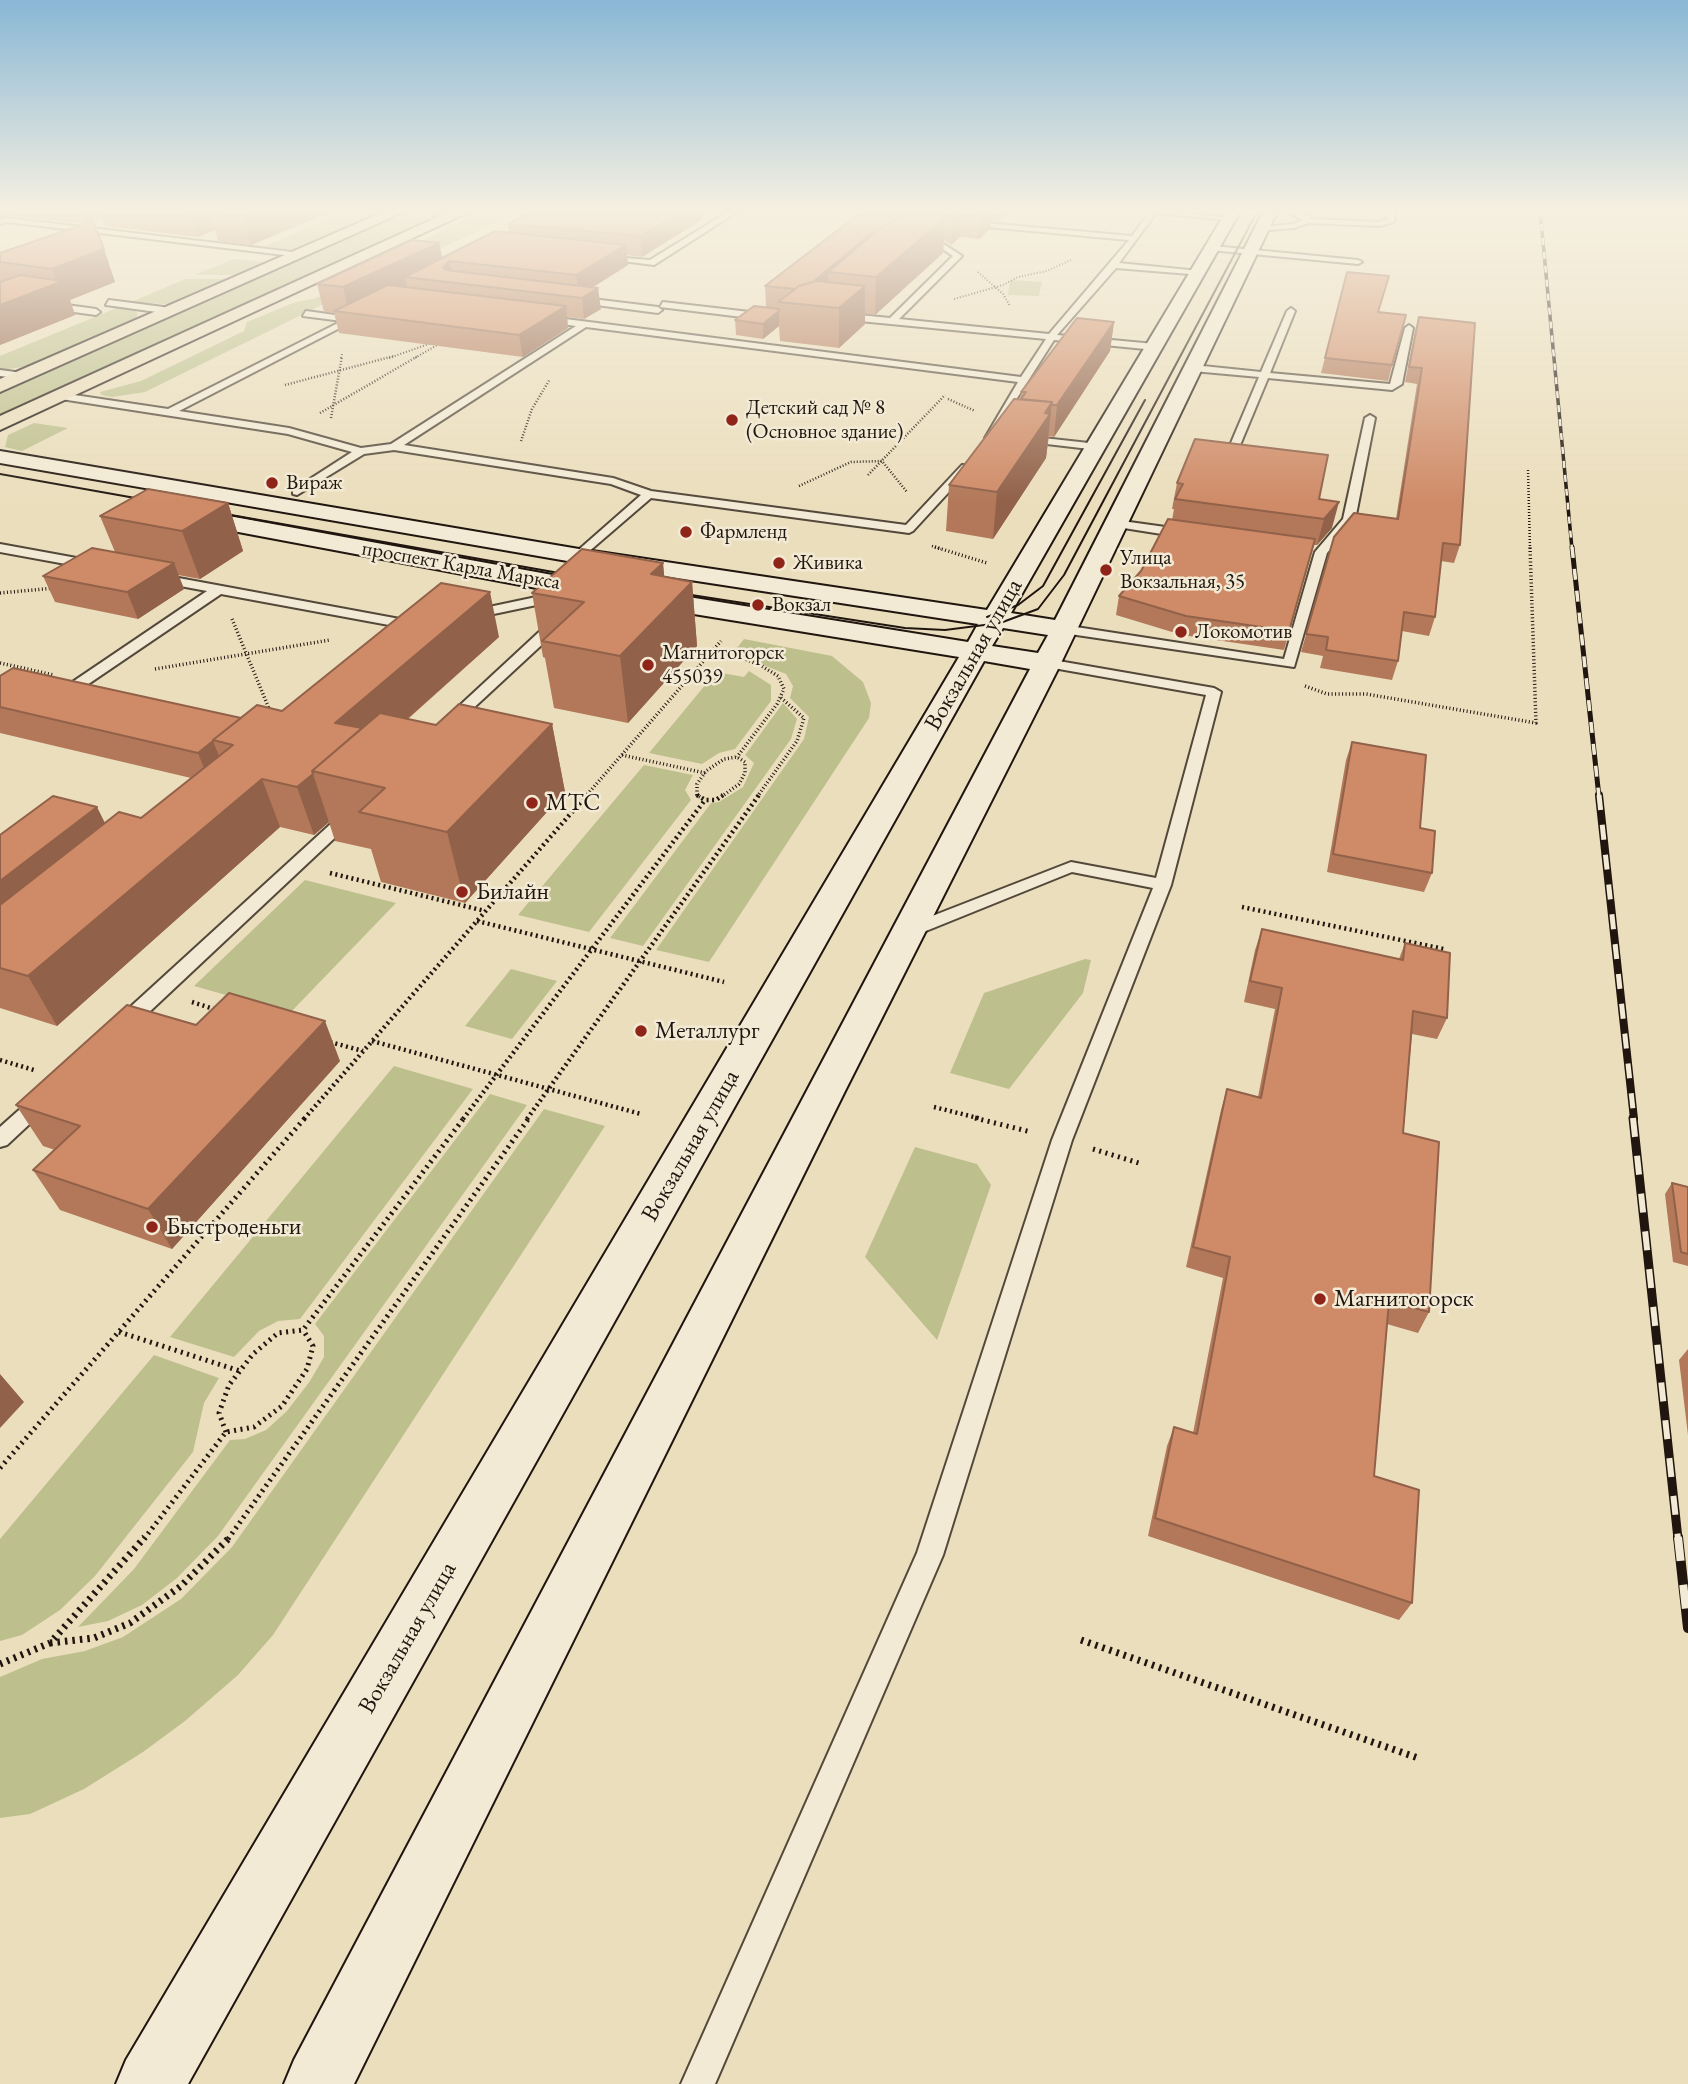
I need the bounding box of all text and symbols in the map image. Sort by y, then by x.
place label: Детский сад № 8 (Основное здание) [746,395,903,445]
marker: Детский сад № 8 (Основное здание) [724,412,740,428]
place label: Вираж [286,470,343,496]
marker: Вираж [264,475,280,491]
place label: Фармленд [700,519,787,545]
marker: Фармленд [678,524,694,540]
street label: проспект Карла Маркса [360,536,562,596]
place label: Улица Вокзальная, 35 [1120,545,1245,595]
place label: Живика [793,550,863,576]
marker: Живика [771,555,787,571]
marker: Улица Вокзальная, 35 [1098,562,1114,578]
street label: Вокзальная улица [919,574,1029,736]
place label: Вокзал [772,592,831,618]
marker: Вокзал [750,597,766,613]
place label: Локомотив [1195,619,1292,645]
marker: Локомотив [1173,624,1189,640]
place label: Магнитогорск 455039 [662,640,784,690]
marker: Магнитогорск 455039 [640,657,656,673]
place label: МТС [546,789,600,817]
marker: МТС [524,795,540,811]
place label: Билайн [476,878,549,906]
marker: Билайн [454,884,470,900]
place label: Металлург [655,1017,759,1045]
marker: Металлург [633,1023,649,1039]
street label: Вокзальная улица [636,1065,746,1227]
place label: Быстроденьги [166,1213,301,1241]
marker: Быстроденьги [144,1219,160,1235]
place label: Магнитогорск [1334,1285,1474,1313]
marker: Магнитогорск [1312,1291,1328,1307]
street label: Вокзальная улица [353,1557,463,1719]

